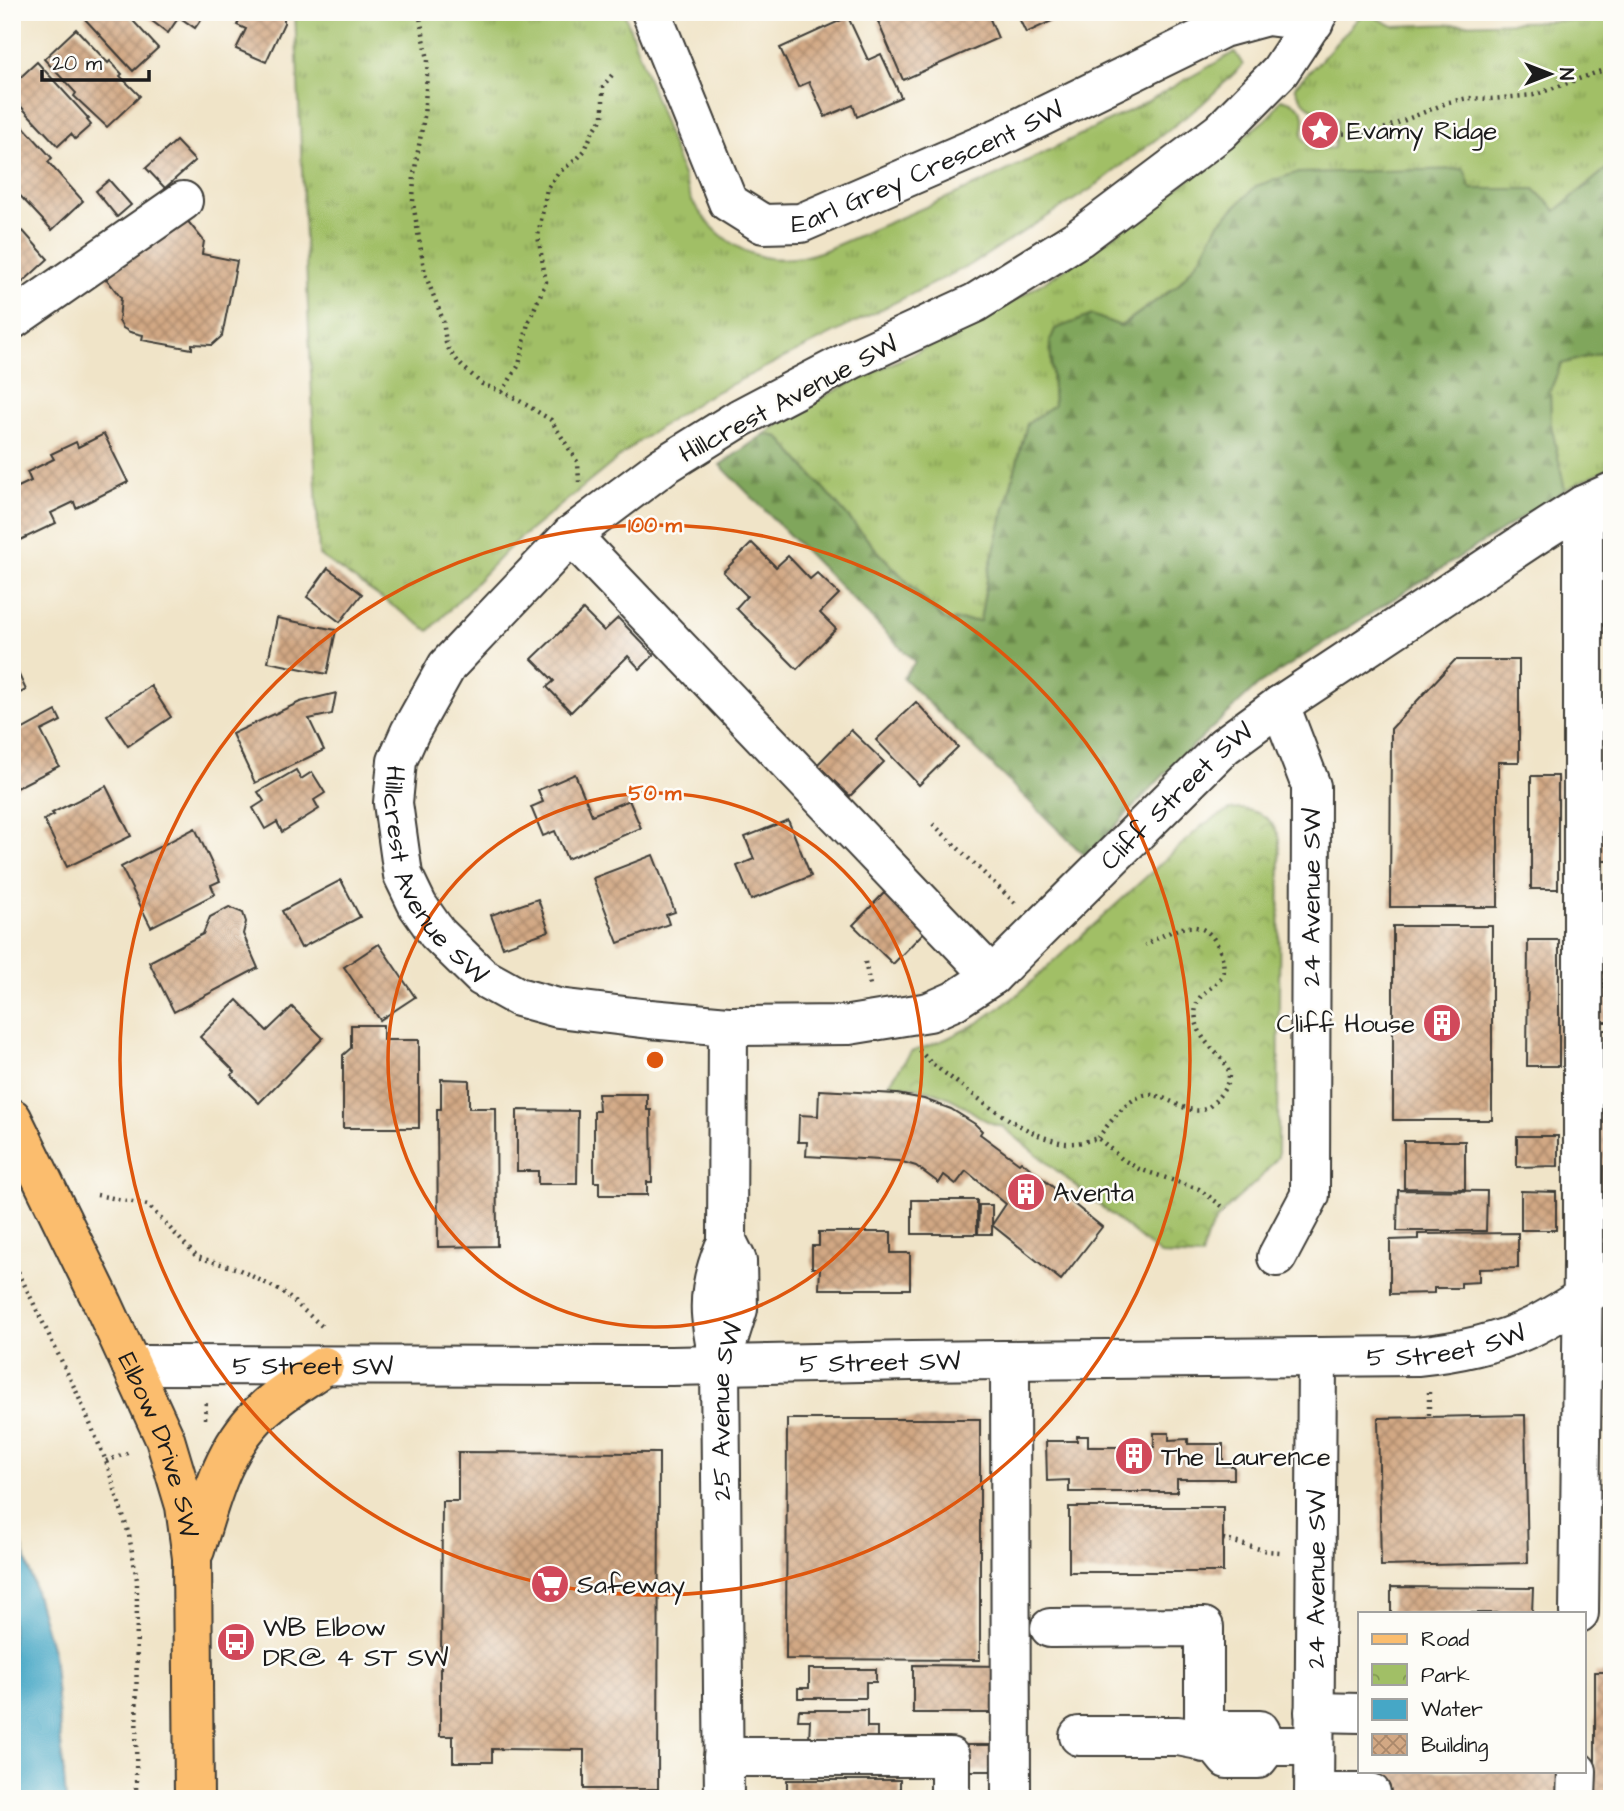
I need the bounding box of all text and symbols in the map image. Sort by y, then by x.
scale bar [42,38,149,82]
north arrow [1516,38,1586,108]
text: 20 m [52,49,103,78]
text: N [1552,68,1579,80]
street label: Earl Grey Crescent SW [791,92,1070,242]
place icon: Evamy Ridge [1299,109,1341,151]
place label: Evamy Ridge [1347,113,1497,151]
street label: Hillcrest Avenue SW [673,326,905,472]
text: 100 m [628,511,683,540]
street label: Cliff Street SW [1092,714,1260,878]
street label: Hillcrest Avenue SW [373,764,496,993]
text: 50 m [629,779,682,808]
street label: 24 Avenue SW [1294,807,1330,987]
building icon: Cliff House [1421,1002,1463,1044]
place label: Cliff House [1277,1006,1415,1042]
centre of rings [643,1048,667,1072]
building icon: Aventa [1005,1171,1047,1213]
place label: Aventa [1053,1175,1134,1211]
street label: 5 Street SW [1366,1315,1531,1375]
street label: 25 Avenue SW [703,1318,752,1501]
street label: 5 Street SW [799,1344,961,1382]
street label: Elbow Drive SW [109,1347,206,1539]
street label: 5 Street SW [233,1348,394,1384]
building icon: The Laurence [1113,1435,1155,1477]
place label: The Laurence [1161,1439,1331,1475]
street label: 24 Avenue SW [1298,1489,1335,1669]
supermarket icon: Safeway [529,1563,571,1605]
place label: Safeway [577,1567,685,1605]
place label: WB Elbow DR@ 4 ST SW [263,1610,449,1676]
legend [1358,1612,1586,1772]
bus stop icon: WB Elbow DR@ 4 ST SW [215,1621,257,1663]
text: Road [1421,1625,1469,1654]
text: Park [1421,1661,1470,1690]
text: Water [1421,1695,1483,1724]
text: Building [1421,1731,1489,1762]

